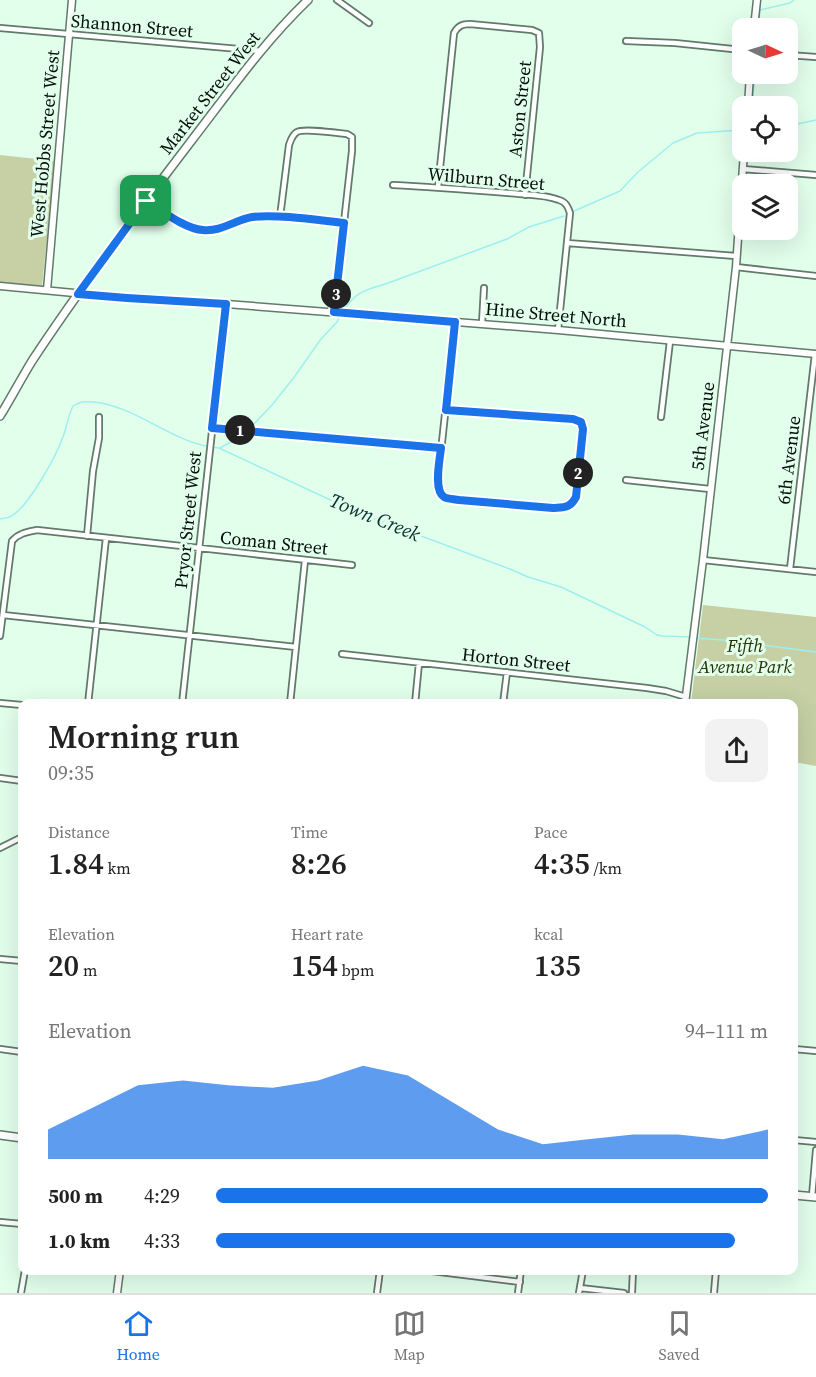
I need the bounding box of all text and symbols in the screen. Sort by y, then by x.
street label: Shannon Street [70,8,194,43]
north arrow [732,18,798,84]
map controls [732,18,798,240]
street label: Market Street West [154,26,266,160]
street label: West Hobbs Street West [24,49,65,239]
street label: Aston Street [502,59,537,159]
button: locate [732,96,798,162]
street label: Wilburn Street [426,161,546,196]
button: layers [732,174,798,240]
pin [120,175,171,226]
icon: arrive [129,184,162,217]
pin: 3 [321,279,351,309]
text: 3 [332,283,340,305]
street label: Hine Street North [484,296,628,333]
street label: 5th Avenue [685,380,720,472]
street label: 6th Avenue [771,414,806,506]
pin: 1 [225,415,255,445]
text: 1 [236,419,244,441]
street label: Pryor Street West [168,450,207,590]
pin: 2 [563,458,593,488]
text: 2 [574,462,582,484]
water label: Town Creek [325,486,425,548]
street label: Coman Street [219,524,329,561]
park label: Fifth Avenue Park [697,633,792,679]
street label: Horton Street [461,641,572,678]
text: Morning run [48,714,240,759]
button: share [705,719,768,782]
text: 09:35 [48,759,94,787]
text: Distance [48,821,110,843]
text: Time [291,821,328,843]
text: Pace [534,821,568,843]
text: 1.84 [48,843,104,884]
text: 8:26 [291,843,347,884]
text: 4:35 [534,843,590,884]
text: km [104,857,131,879]
text: /km [590,857,622,879]
text: Elevation [48,923,115,945]
text: Heart rate [291,923,363,945]
text: kcal [534,923,563,945]
text: 20 [48,945,79,986]
text: 154 [291,945,338,986]
text: 135 [534,945,581,986]
text: m [79,959,97,981]
text: bpm [338,959,374,981]
text: Elevation [48,1017,132,1045]
text: 94–111 m [685,1017,768,1045]
text: 500 m [48,1182,103,1210]
text: 4:29 [144,1182,180,1210]
text: 1.0 km [48,1227,110,1255]
text: 4:33 [144,1227,180,1255]
tab: Home [116,1307,160,1365]
tab: Map [393,1307,426,1365]
tab: Saved [659,1307,700,1365]

